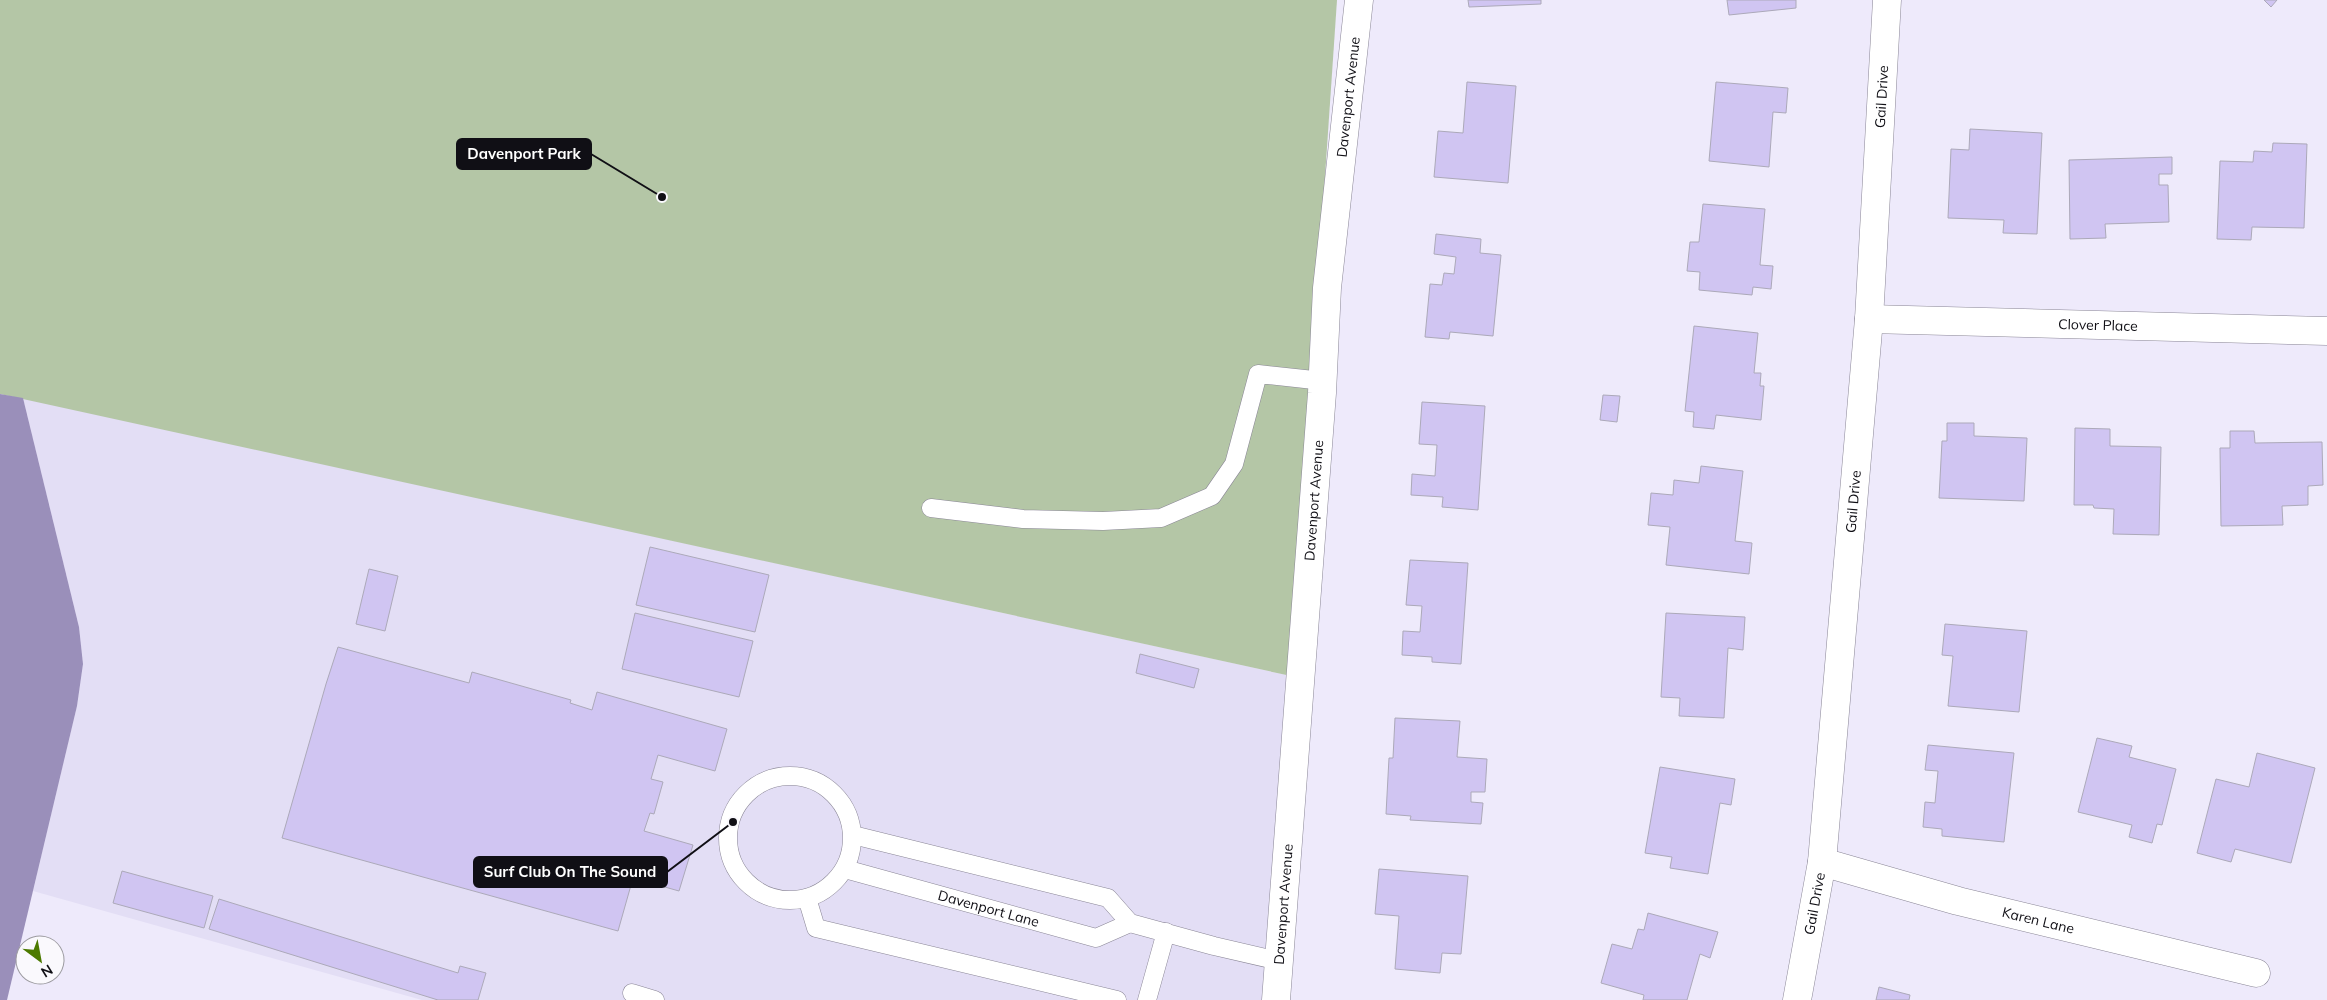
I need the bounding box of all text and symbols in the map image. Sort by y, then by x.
street label: Davenport Avenue [1333,36,1364,158]
street label: Gail Drive [1871,65,1892,129]
callout: Davenport Park [457,139,591,169]
text: Davenport Park [467,144,581,163]
street label: Clover Place [2058,315,2138,335]
street label: Davenport Avenue [1300,439,1327,562]
street label: Gail Drive [1842,470,1865,534]
street label: Davenport Avenue [1270,843,1297,965]
callout: Surf Club On The Sound [474,857,667,887]
text: Surf Club On The Sound [484,862,656,881]
street label: Gail Drive [1800,871,1829,936]
street label: Davenport Lane [936,886,1041,931]
street label: Karen Lane [2000,903,2076,938]
north arrow [15,935,65,985]
text: N [38,961,56,981]

